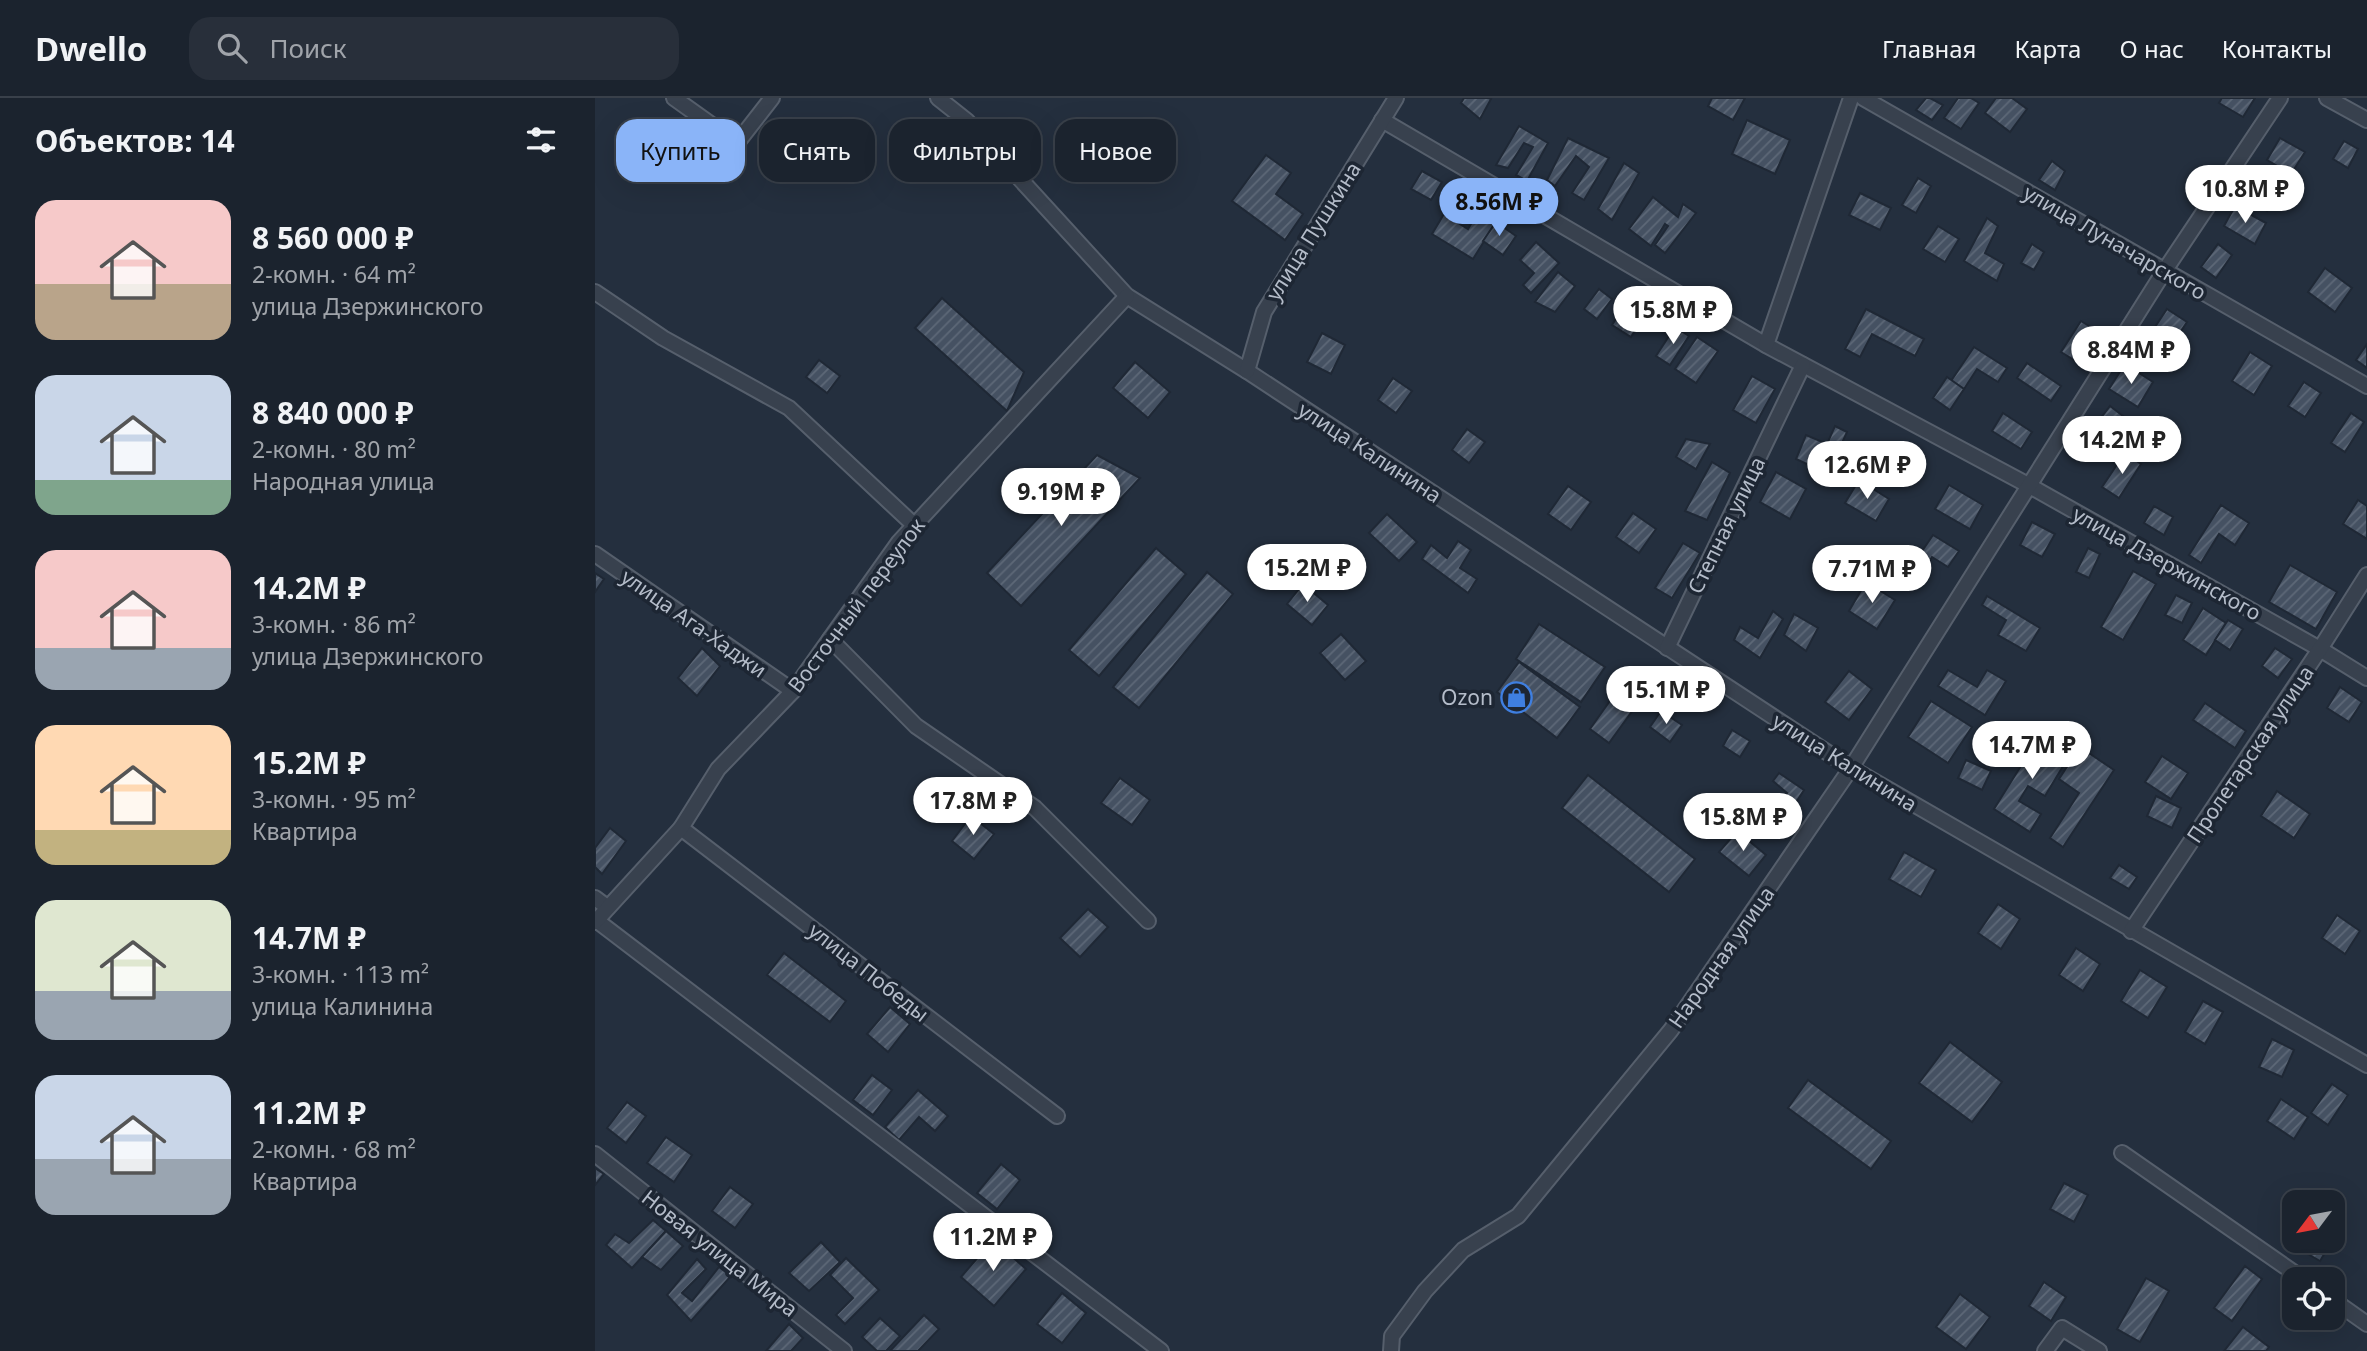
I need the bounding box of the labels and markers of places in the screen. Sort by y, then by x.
pin: 10.8M ₽ [2180,166,2310,225]
pin: 8.56M ₽ [1434,178,1564,238]
pin: 15.8M ₽ [1608,286,1738,346]
pin: 8.84M ₽ [2066,327,2196,386]
pin: 14.2M ₽ [2057,416,2187,476]
pin: 12.6M ₽ [1802,442,1932,501]
pin: 9.19M ₽ [996,468,1126,528]
pin: 15.2M ₽ [1242,545,1372,604]
pin: 7.71M ₽ [1807,546,1937,605]
pin: 15.1M ₽ [1601,666,1731,726]
shop icon: Ozon [1499,680,1533,714]
place label: Ozon [1441,683,1493,711]
pin: 14.7M ₽ [1967,722,2097,781]
pin: 17.8M ₽ [908,778,1038,837]
pin: 15.8M ₽ [1678,794,1808,853]
pin: 11.2M ₽ [928,1214,1058,1273]

